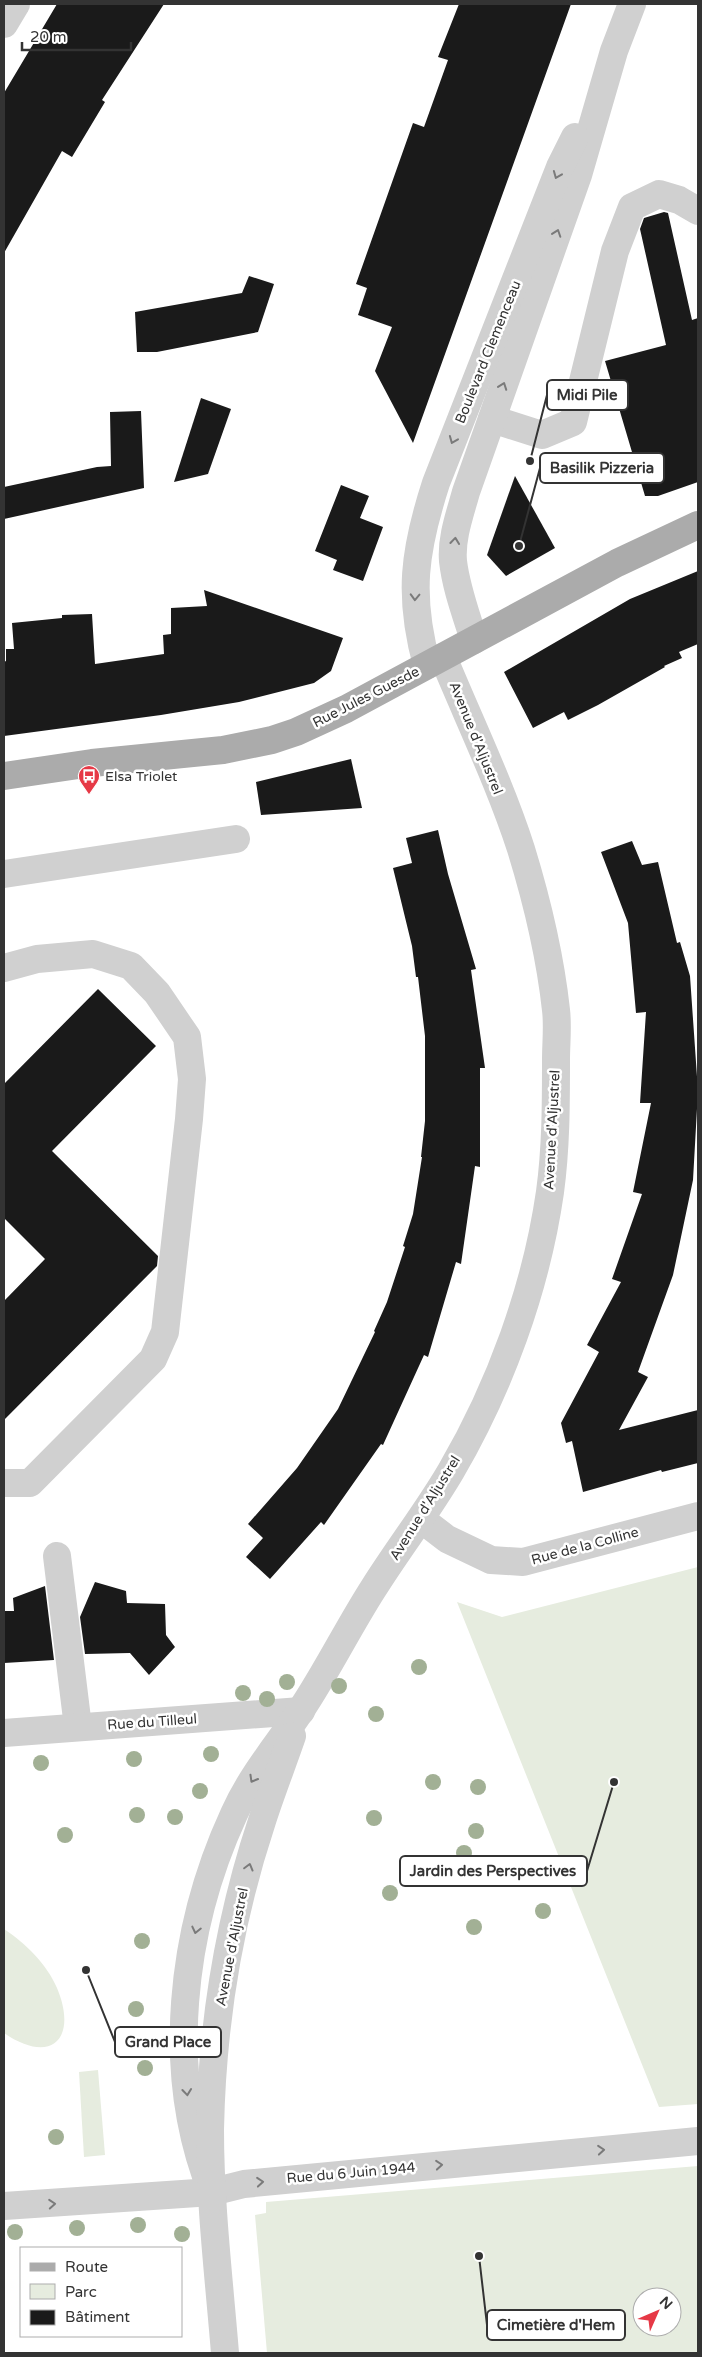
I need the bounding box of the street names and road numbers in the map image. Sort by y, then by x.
street label: Boulevard Clemenceau [451,278,525,426]
street label: Rue Jules Guesde [310,663,422,731]
street label: Avenue d'Aljustrel [446,679,506,797]
street label: Avenue d'Aljustrel [540,1070,564,1190]
street label: Avenue d'Aljustrel [386,1453,464,1563]
street label: Rue de la Colline [529,1523,641,1568]
street label: Rue du Tilleul [107,1710,197,1734]
street label: Avenue d'Aljustrel [212,1886,252,2008]
street label: Rue du 6 Juin 1944 [286,2159,416,2187]

